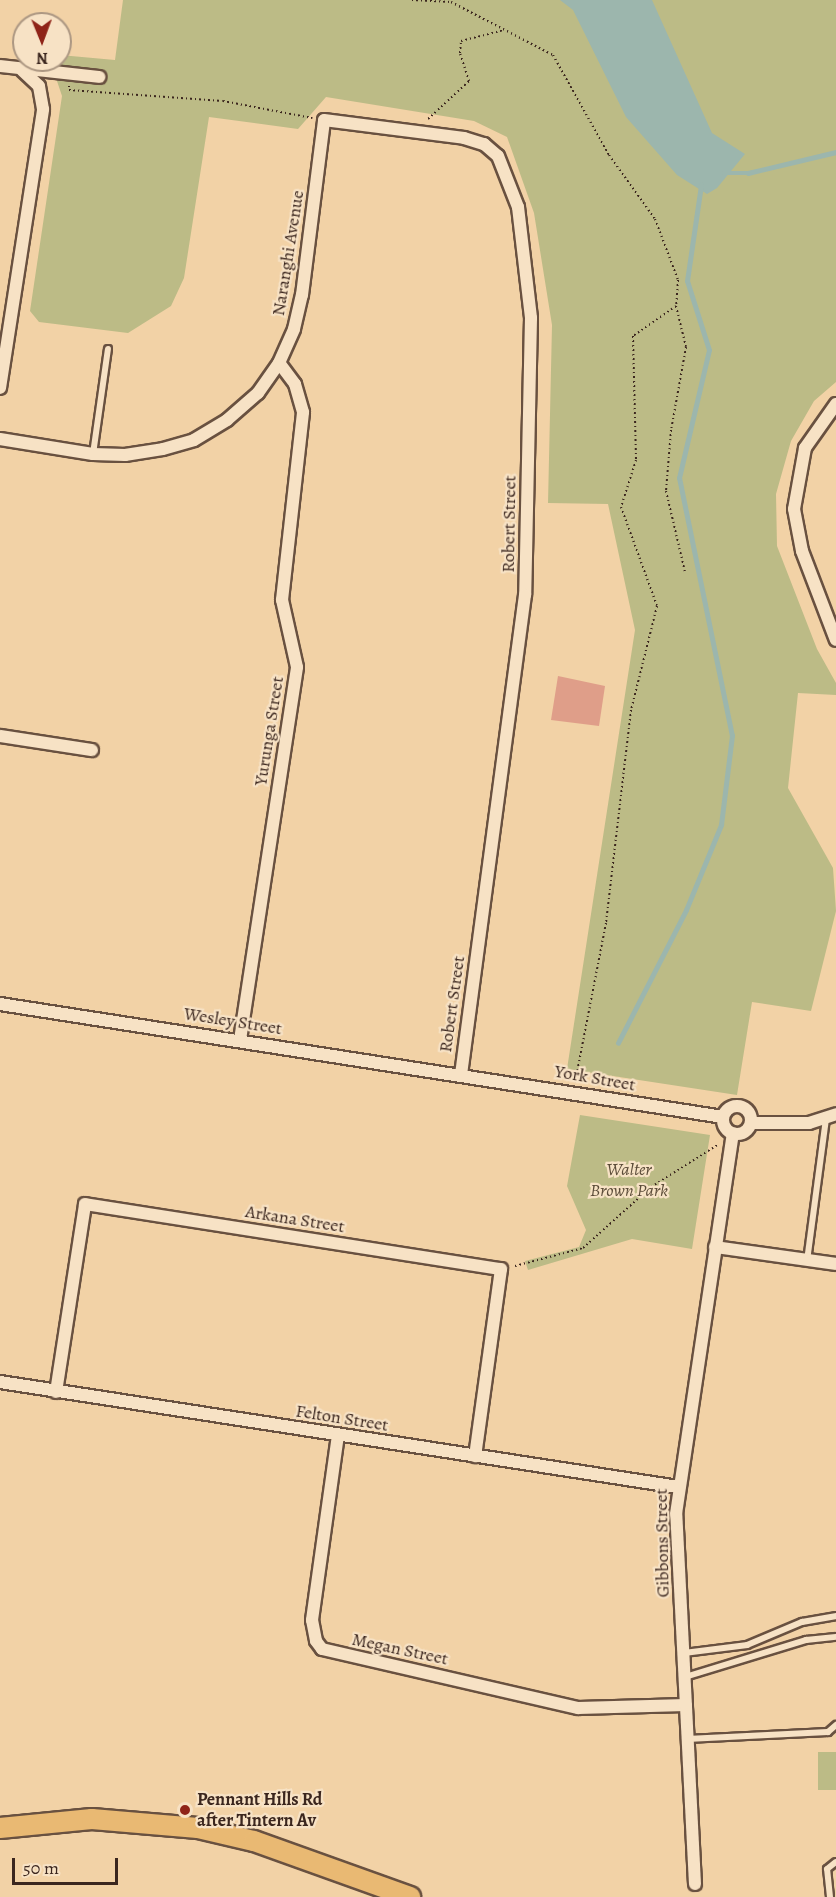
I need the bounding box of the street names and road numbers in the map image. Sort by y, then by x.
street label: Naranghi Avenue [267,189,309,317]
street label: Robert Street [497,475,521,573]
street label: Yurunga Street [250,675,288,787]
street label: Robert Street [435,954,469,1054]
street label: Wesley Street [182,1003,284,1039]
street label: York Street [553,1060,637,1096]
street label: Arkana Street [244,1201,346,1237]
street label: Felton Street [294,1400,390,1436]
street label: Gibbons Street [650,1488,674,1598]
street label: Megan Street [350,1628,450,1670]

